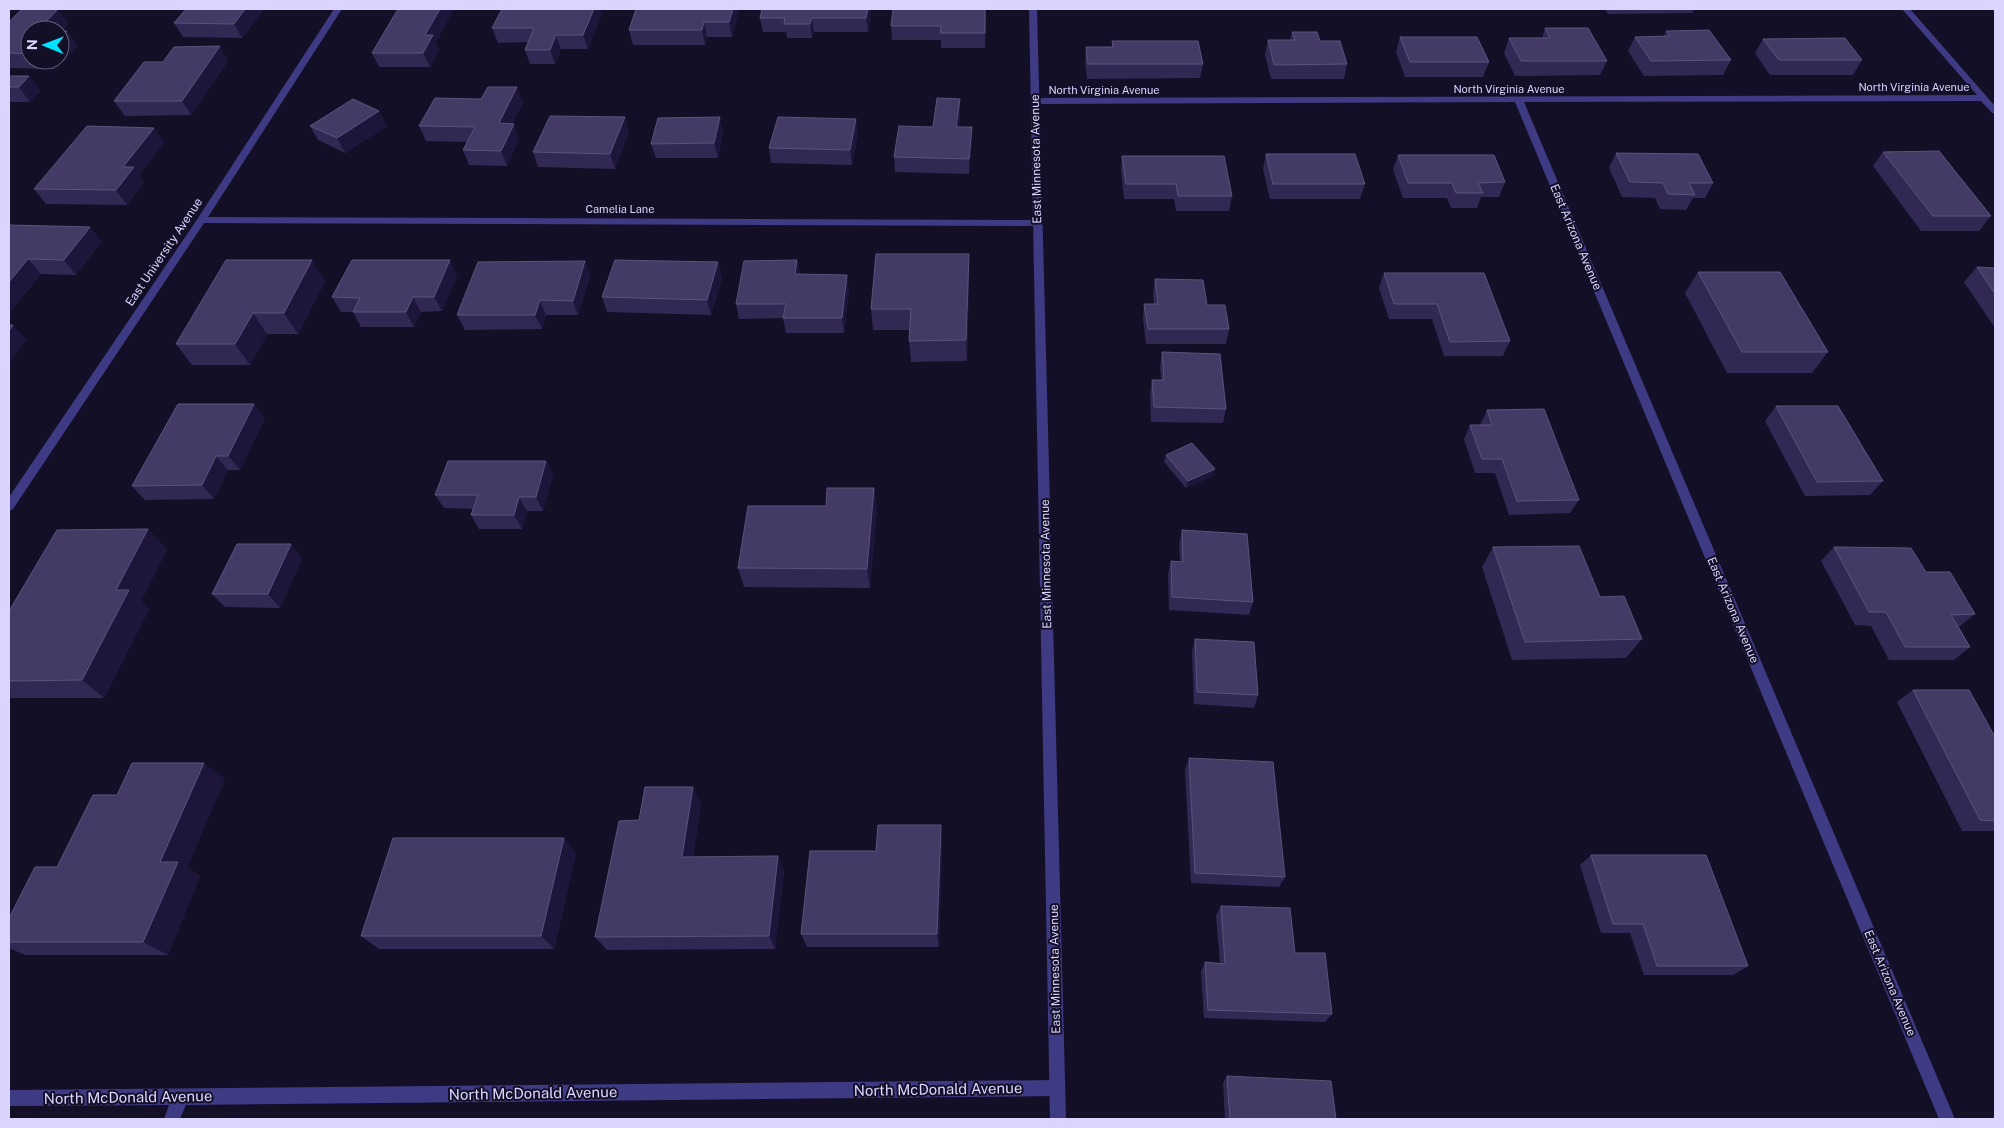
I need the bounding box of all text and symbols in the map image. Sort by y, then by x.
north arrow [20,20,70,70]
text: N [24,39,40,50]
street label: North Virginia Avenue [1858,81,1970,93]
street label: North Virginia Avenue [1453,83,1565,95]
street label: North Virginia Avenue [1048,84,1160,96]
street label: East Minnesota Avenue [1028,94,1044,224]
street label: East Arizona Avenue [1547,182,1605,292]
street label: East University Avenue [123,195,206,309]
street label: Camelia Lane [586,203,654,215]
street label: East Minnesota Avenue [1038,499,1054,629]
street label: East Arizona Avenue [1704,555,1762,665]
street label: East Minnesota Avenue [1047,904,1063,1034]
street label: East Arizona Avenue [1861,928,1919,1038]
street label: North McDonald Avenue [853,1079,1023,1099]
street label: North McDonald Avenue [448,1083,618,1103]
street label: North McDonald Avenue [43,1087,213,1107]

